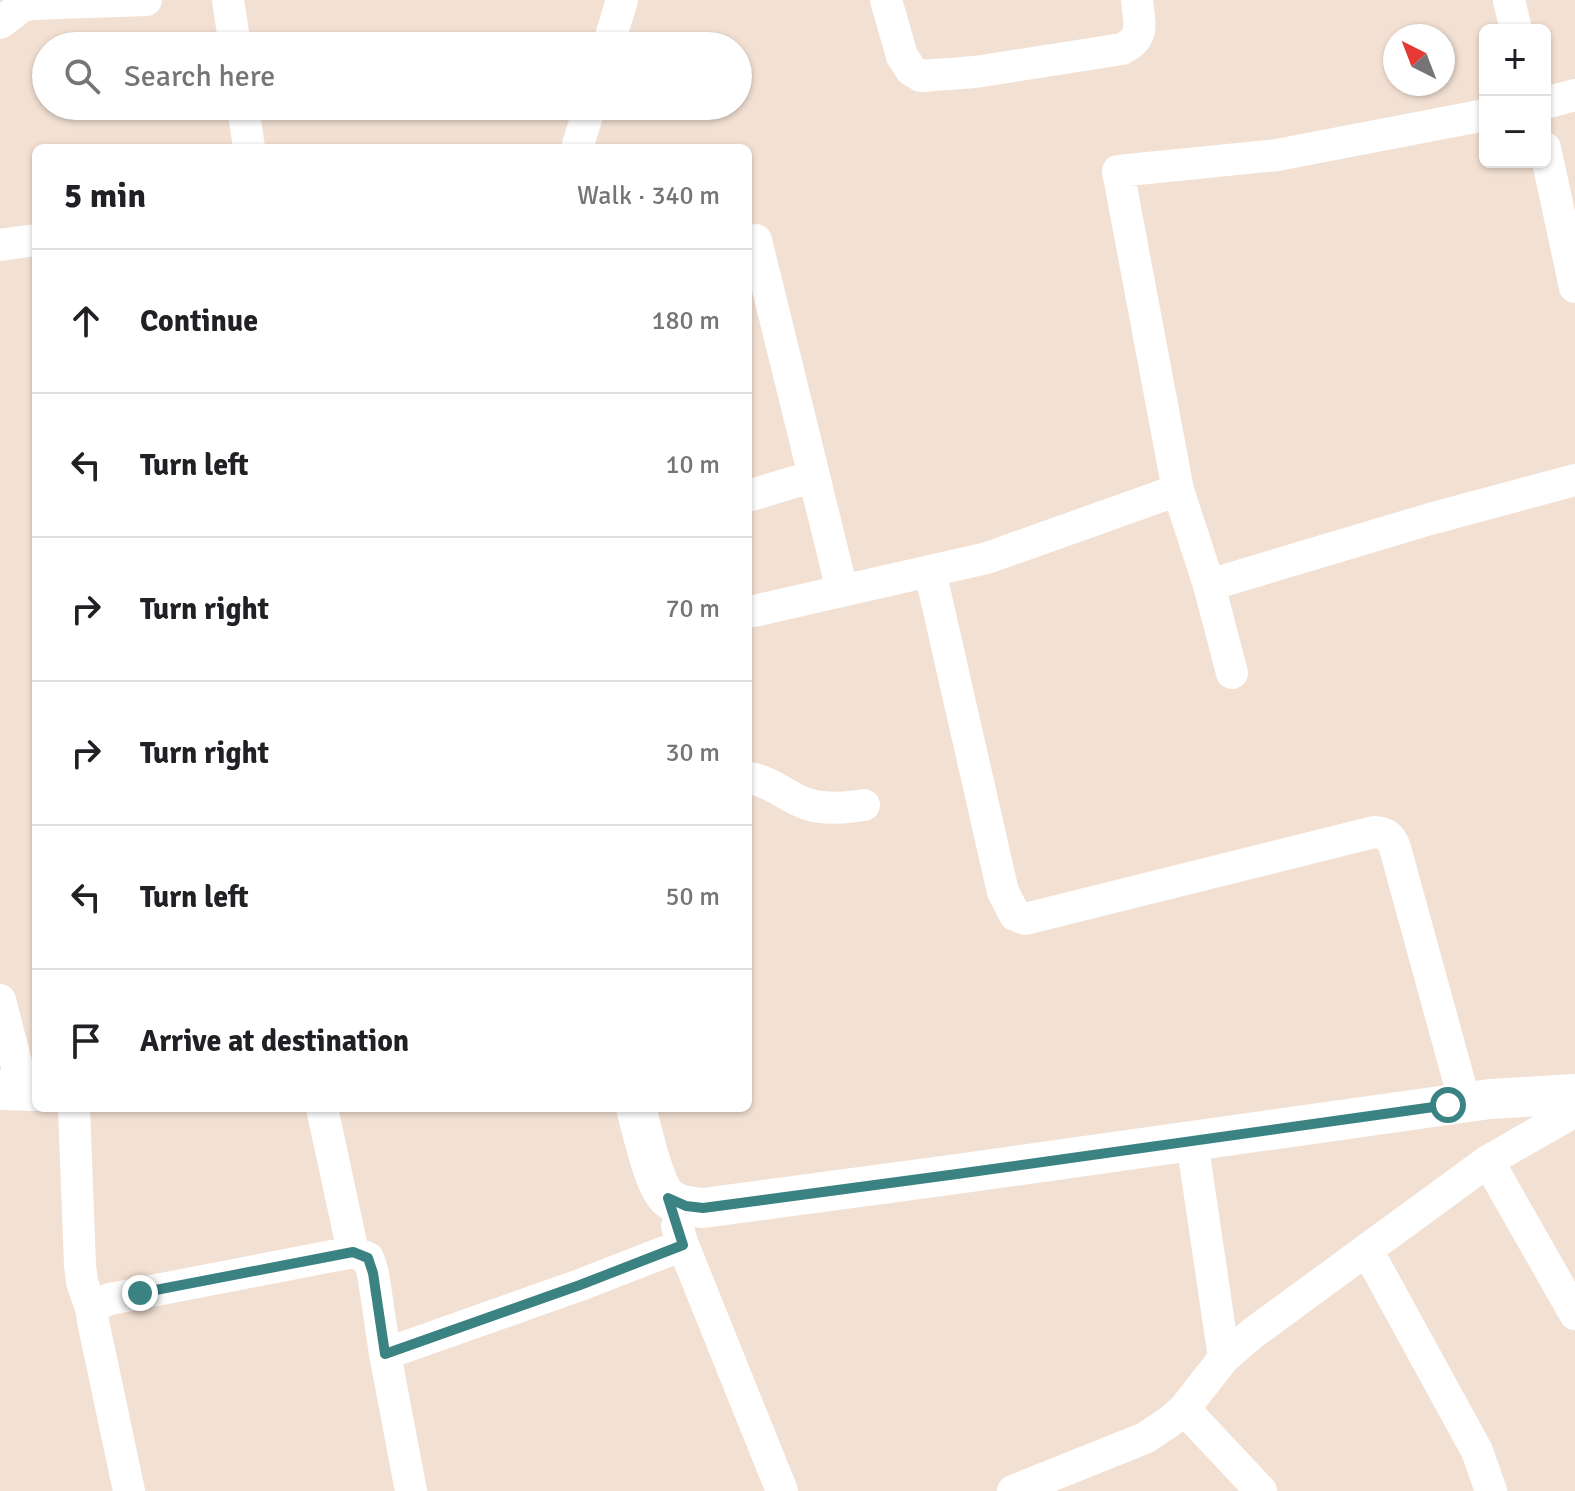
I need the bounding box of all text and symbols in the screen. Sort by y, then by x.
north arrow [1383,24,1455,96]
map controls [1479,24,1551,168]
button: + [1479,24,1551,96]
search box [32,32,752,120]
icon: search [60,54,104,98]
text: Search here [124,58,275,95]
button: − [1479,96,1551,168]
text: 5 min [64,175,146,217]
text: Walk · 340 m [577,180,720,212]
icon: ahead [64,299,108,343]
text: Continue [140,303,258,340]
text: 180 m [651,305,720,337]
icon: left [64,443,108,487]
text: Turn left [140,447,249,484]
text: 10 m [665,449,720,481]
icon: right [64,587,108,631]
text: Turn right [140,591,269,628]
text: 70 m [665,593,720,625]
icon: right [64,731,108,775]
text: Turn right [140,735,269,772]
text: 30 m [665,737,720,769]
icon: left [64,875,108,919]
text: Turn left [140,879,249,916]
text: 50 m [665,881,720,913]
icon: arrive [64,1019,108,1063]
text: Arrive at destination [140,1023,409,1060]
route start [1430,1087,1466,1123]
route end [122,1275,158,1311]

